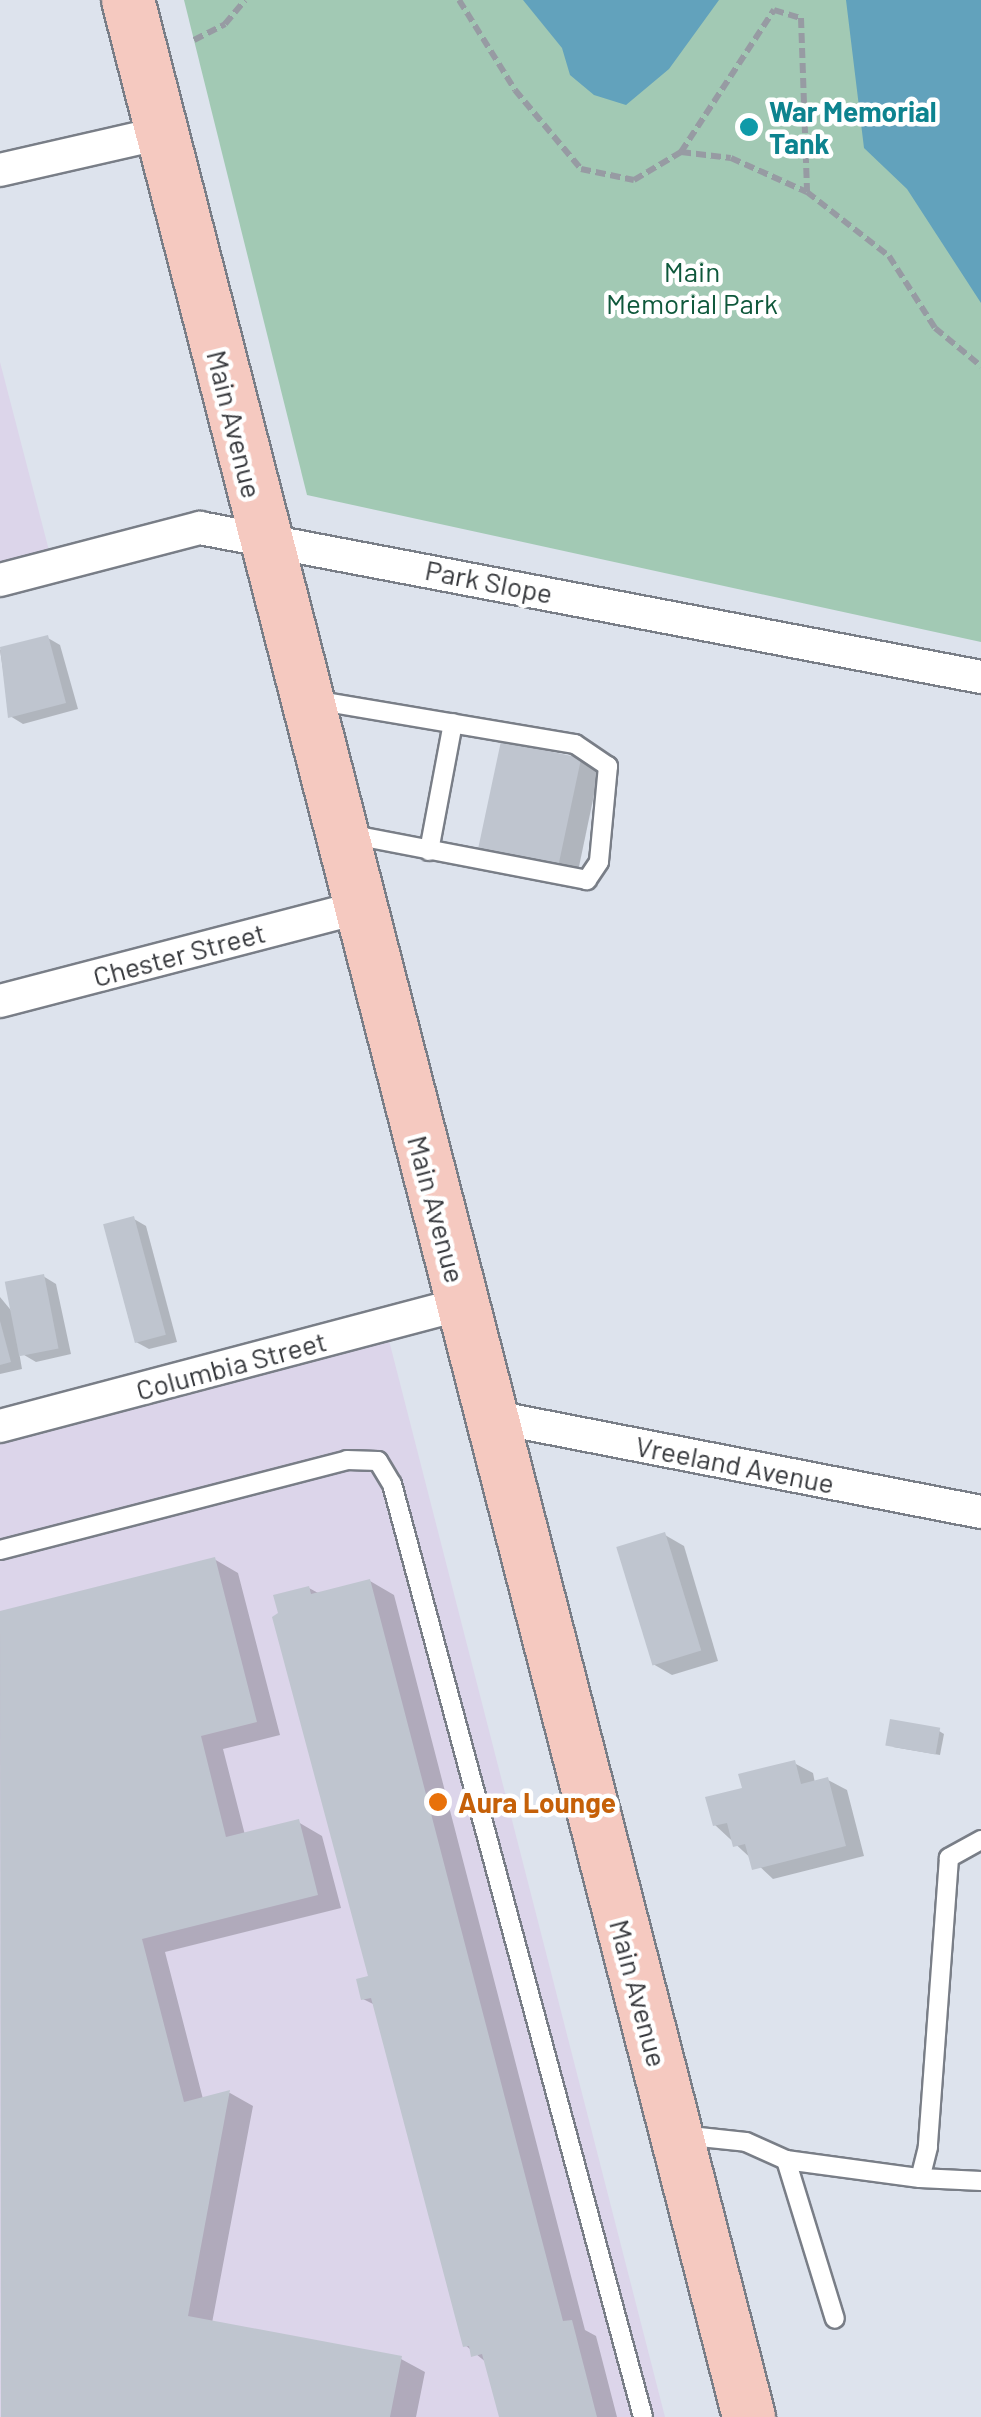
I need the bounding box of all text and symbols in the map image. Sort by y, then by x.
place label: War Memorial Tank [769,94,937,160]
marker: War Memorial Tank [738,116,760,138]
park label: Main Memorial Park [606,254,778,320]
street label: Main Avenue [200,347,270,501]
street label: Park Slope [423,552,555,610]
street label: Chester Street [89,915,269,993]
street label: Main Avenue [401,1132,473,1286]
street label: Columbia Street [132,1323,330,1407]
street label: Vreeland Avenue [633,1428,837,1500]
place label: Aura Lounge [458,1785,616,1819]
marker: Aura Lounge [427,1791,449,1813]
street label: Main Avenue [603,1916,675,2070]

